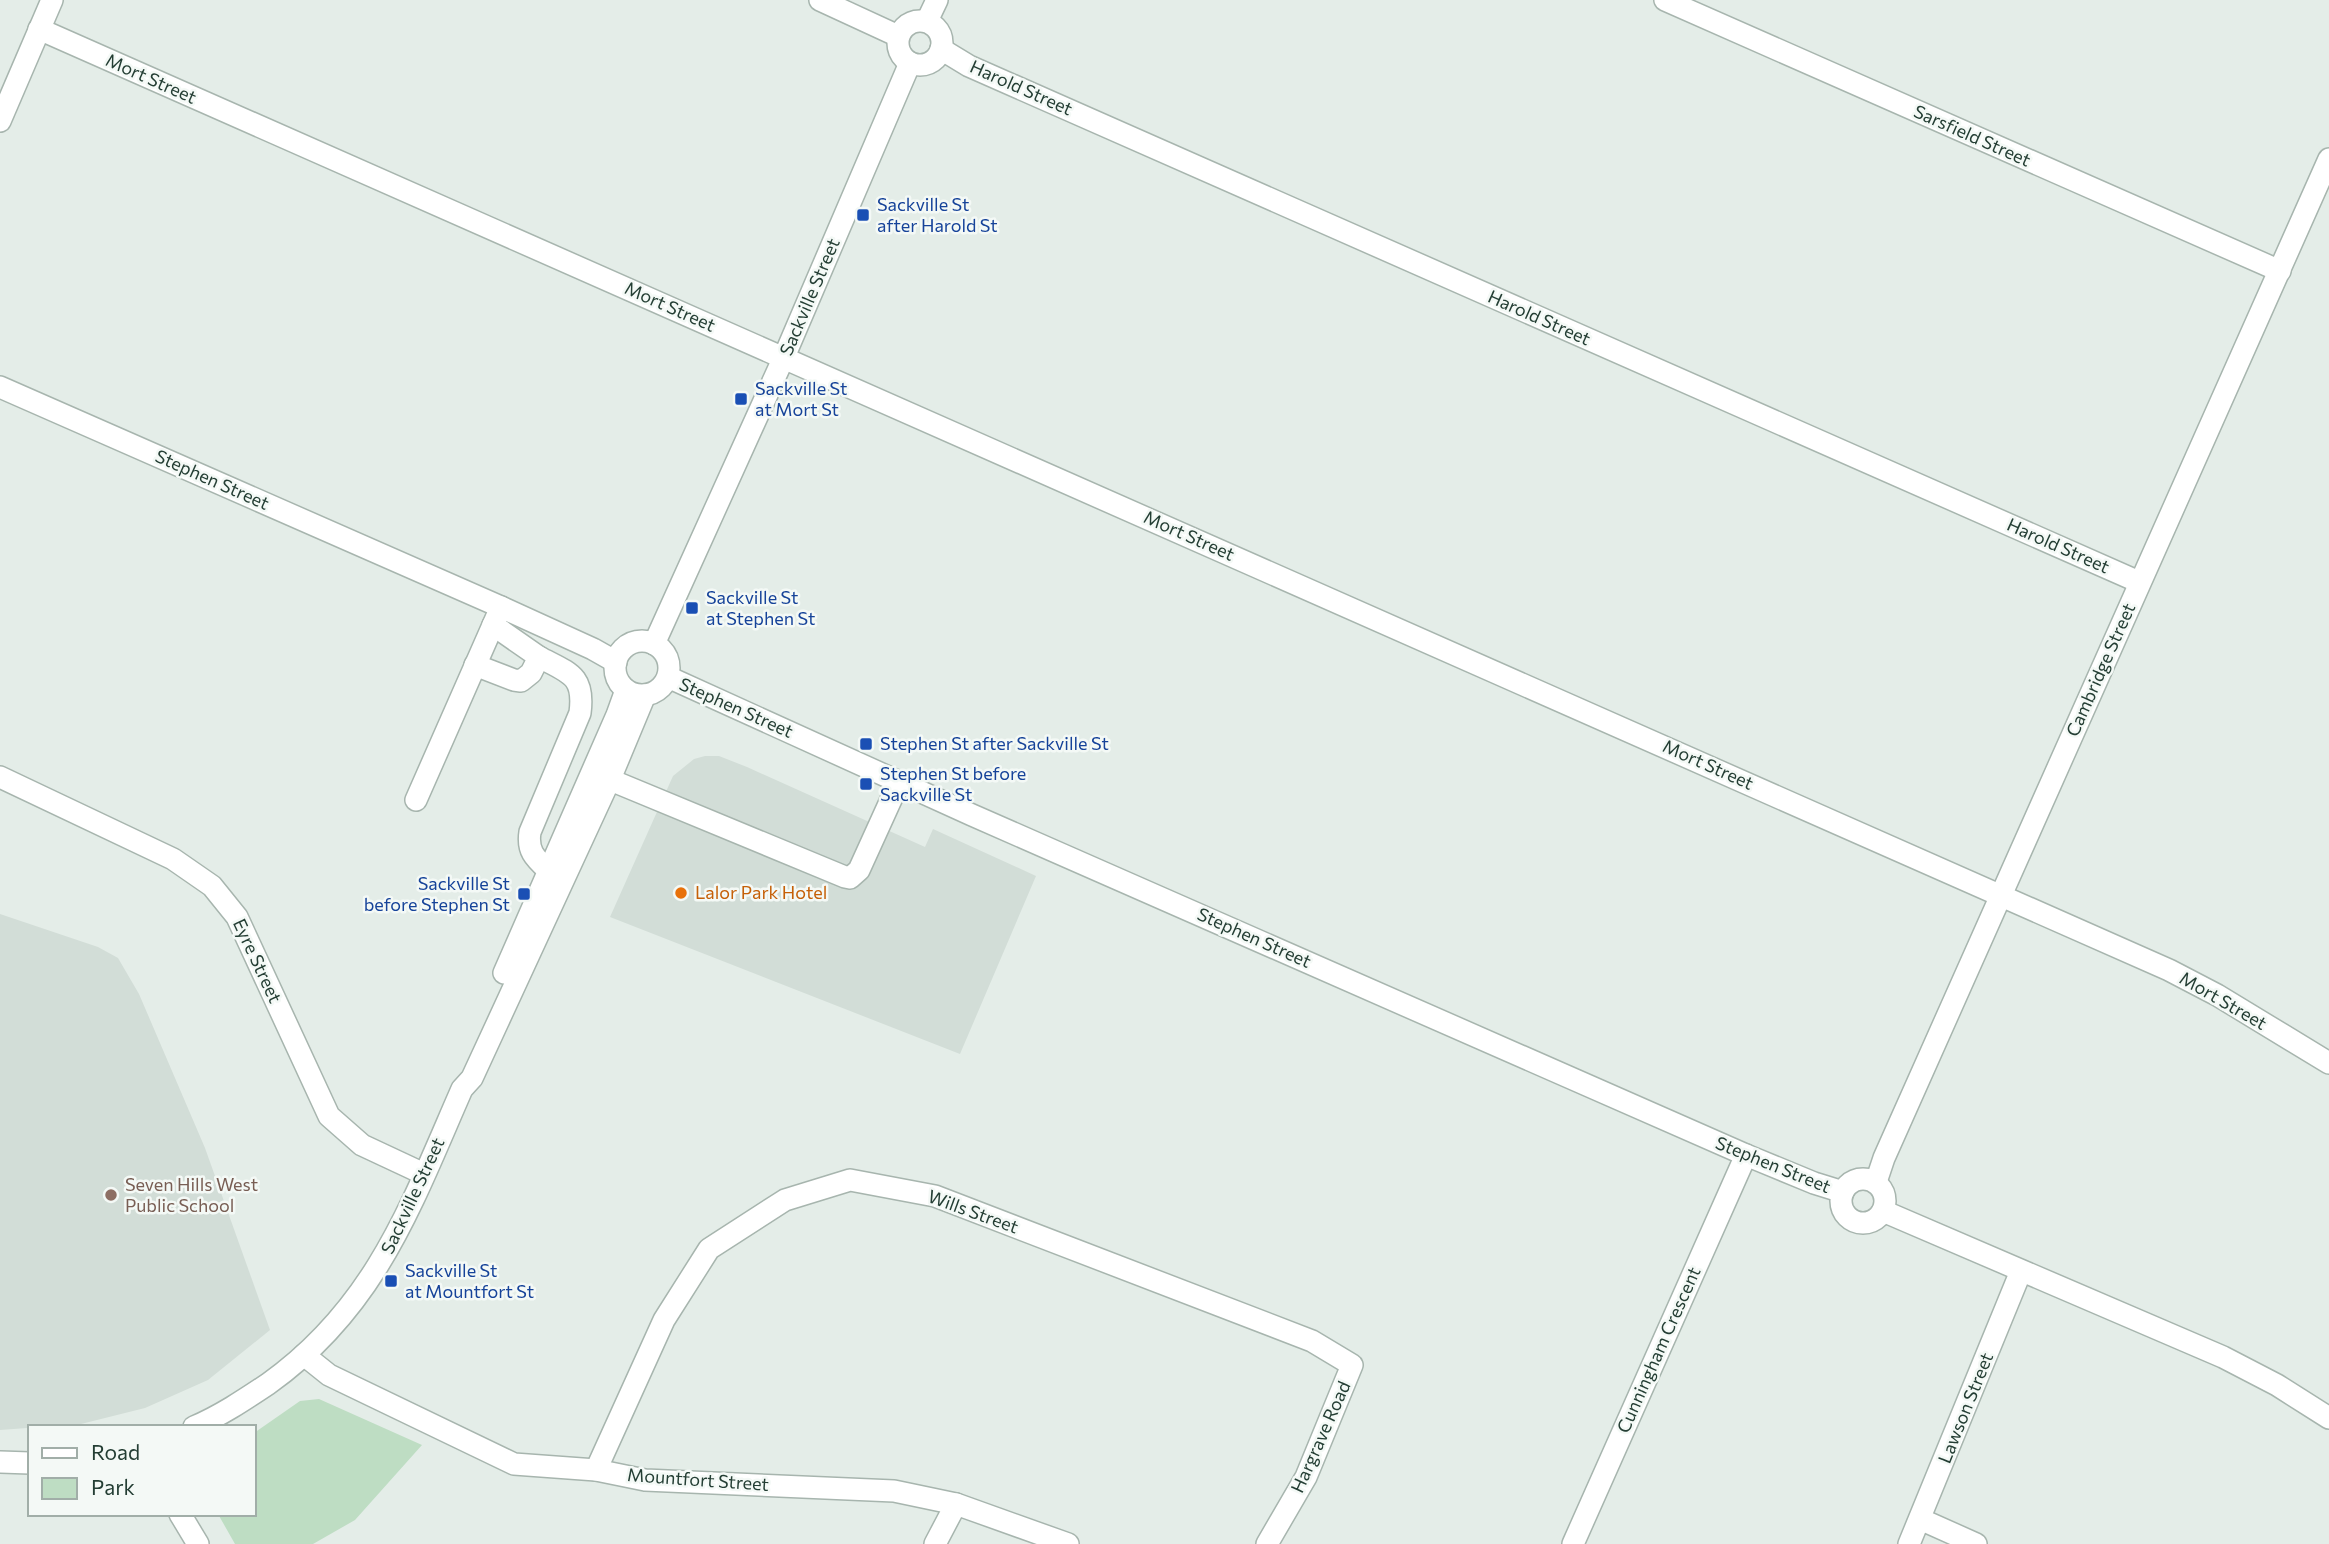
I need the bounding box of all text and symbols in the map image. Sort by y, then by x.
street label: Mort Street [103,48,200,108]
street label: Harold Street [967,55,1076,119]
street label: Sarsfield Street [1911,100,2034,171]
place label: Sackville St after Harold St [877,193,998,236]
marker: Sackville St after Harold St [855,207,871,223]
street label: Sackville Street [774,235,844,359]
street label: Mort Street [622,276,719,336]
street label: Harold Street [1485,285,1594,349]
place label: Sackville St at Mort St [755,377,847,420]
marker: Sackville St at Mort St [733,391,749,407]
street label: Stephen Street [152,444,273,514]
street label: Mort Street [1141,505,1238,565]
street label: Harold Street [2004,513,2113,577]
place label: Sackville St at Stephen St [706,586,815,629]
street label: Cambridge Street [2061,599,2139,740]
marker: Sackville St at Stephen St [684,600,700,616]
street label: Stephen Street [676,672,797,742]
place label: Stephen St after Sackville St [880,732,1109,754]
street label: Mort Street [1660,734,1757,794]
marker: Stephen St after Sackville St [858,736,874,752]
place label: Stephen St before Sackville St [880,762,1026,805]
marker: Stephen St before Sackville St [858,776,874,792]
place label: Sackville St before Stephen St [364,872,510,915]
place label: Lalor Park Hotel [695,881,827,903]
marker: Lalor Park Hotel [673,885,689,901]
marker: Sackville St before Stephen St [516,886,532,902]
street label: Stephen Street [1194,902,1315,972]
street label: Eyre Street [229,915,287,1006]
street label: Mort Street [2176,966,2271,1034]
street label: Stephen Street [1713,1131,1834,1197]
street label: Sackville Street [376,1134,449,1257]
place label: Seven Hills West Public School [125,1173,258,1216]
street label: Wills Street [925,1185,1022,1238]
marker: Seven Hills West Public School [103,1187,119,1203]
place label: Sackville St at Mountfort St [405,1259,534,1302]
street label: Cunningham Crescent [1612,1263,1705,1436]
marker: Sackville St at Mountfort St [383,1273,399,1289]
street label: Lawson Street [1933,1349,1997,1466]
street label: Hargrave Road [1286,1377,1355,1496]
legend [28,1425,256,1516]
text: Road [91,1439,140,1464]
street label: Mountfort Street [626,1463,770,1495]
text: Park [91,1474,135,1499]

